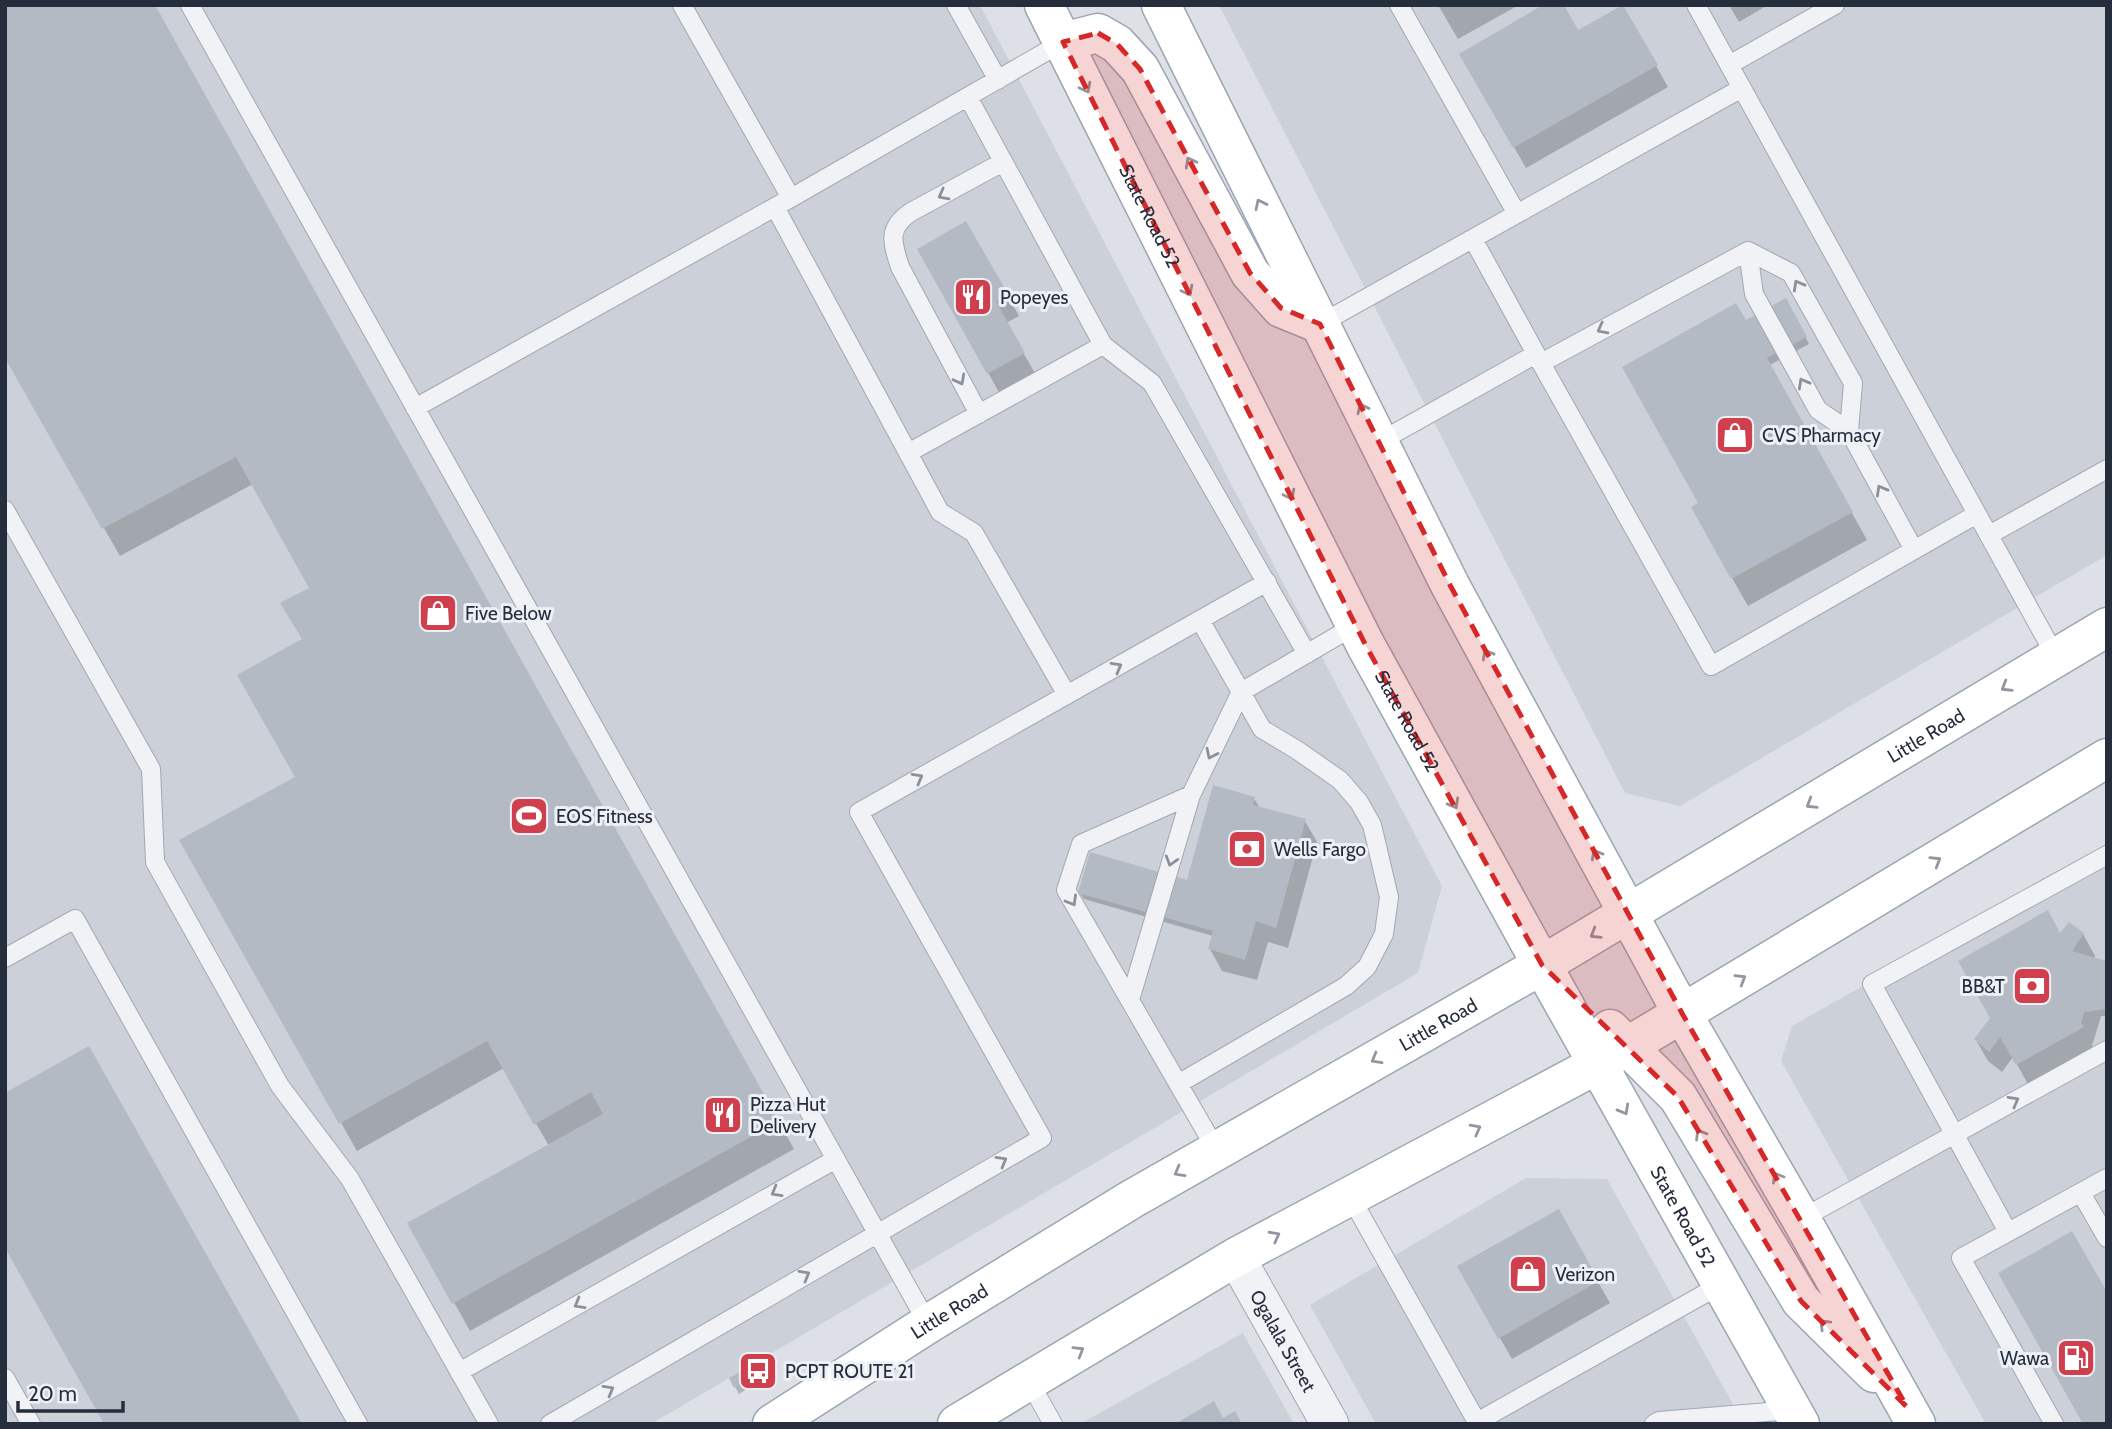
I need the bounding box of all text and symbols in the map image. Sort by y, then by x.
one-way arrow [1077,81,1091,93]
one-way arrow [1185,157,1198,169]
street label: State Road 52 [1114,161,1185,271]
one-way arrow [938,186,950,200]
one-way arrow [1255,199,1269,211]
restaurant icon: Popeyes [952,276,994,318]
one-way arrow [1793,280,1806,293]
one-way arrow [1180,284,1194,296]
place label: Popeyes [1000,286,1068,309]
one-way arrow [1597,321,1610,335]
one-way arrow [952,372,965,385]
one-way arrow [1798,378,1811,390]
one-way arrow [1356,403,1370,415]
shop icon: CVS Pharmacy [1714,414,1756,456]
place label: CVS Pharmacy [1762,424,1881,447]
one-way arrow [1876,485,1889,497]
one-way arrow [1282,487,1296,500]
shop icon: Five Below [417,592,459,634]
place label: Five Below [465,602,552,625]
one-way arrow [1482,649,1496,661]
one-way arrow [1109,662,1122,675]
street label: State Road 52 [1370,667,1444,776]
one-way arrow [2001,679,2014,692]
street label: Little Road [1883,704,1969,768]
one-way arrow [1205,747,1219,759]
one-way arrow [911,773,924,786]
sports icon: EOS Fitness [508,795,550,837]
one-way arrow [1806,796,1819,809]
one-way arrow [1446,797,1459,809]
place label: EOS Fitness [556,805,653,828]
bank icon: Wells Fargo [1226,828,1268,870]
place label: Wells Fargo [1274,838,1366,861]
one-way arrow [1591,848,1604,861]
one-way arrow [1165,855,1180,867]
one-way arrow [1928,857,1941,870]
one-way arrow [1064,893,1077,906]
one-way arrow [1589,926,1602,939]
bank icon: BB&T [2011,965,2053,1007]
one-way arrow [1733,974,1746,987]
place label: BB&T [1962,975,2005,998]
street label: Little Road [1395,993,1481,1056]
one-way arrow [1371,1051,1384,1064]
place label: Pizza Hut Delivery [750,1093,826,1138]
restaurant icon: Pizza Hut Delivery [702,1094,744,1136]
one-way arrow [2006,1096,2019,1110]
one-way arrow [1616,1103,1629,1115]
one-way arrow [1469,1124,1481,1137]
one-way arrow [1695,1128,1708,1141]
one-way arrow [995,1156,1007,1169]
street label: State Road 52 [1645,1162,1720,1271]
one-way arrow [1174,1164,1186,1177]
one-way arrow [1772,1171,1785,1184]
one-way arrow [771,1184,784,1197]
one-way arrow [1268,1231,1280,1244]
shop icon: Verizon [1507,1253,1549,1295]
place label: Verizon [1555,1263,1615,1286]
one-way arrow [798,1271,811,1284]
street label: Little Road [907,1279,992,1344]
street label: Ogalala Street [1245,1286,1321,1397]
one-way arrow [573,1296,586,1309]
one-way arrow [1819,1319,1832,1332]
fuel station icon: Wawa [2055,1337,2097,1379]
one-way arrow [1072,1346,1085,1359]
place label: Wawa [2000,1347,2049,1370]
bus stop icon: PCPT ROUTE 21 [737,1350,779,1392]
place label: PCPT ROUTE 21 [785,1360,914,1383]
scale bar [18,1370,122,1414]
text: 20 m [28,1381,77,1406]
one-way arrow [601,1385,614,1398]

